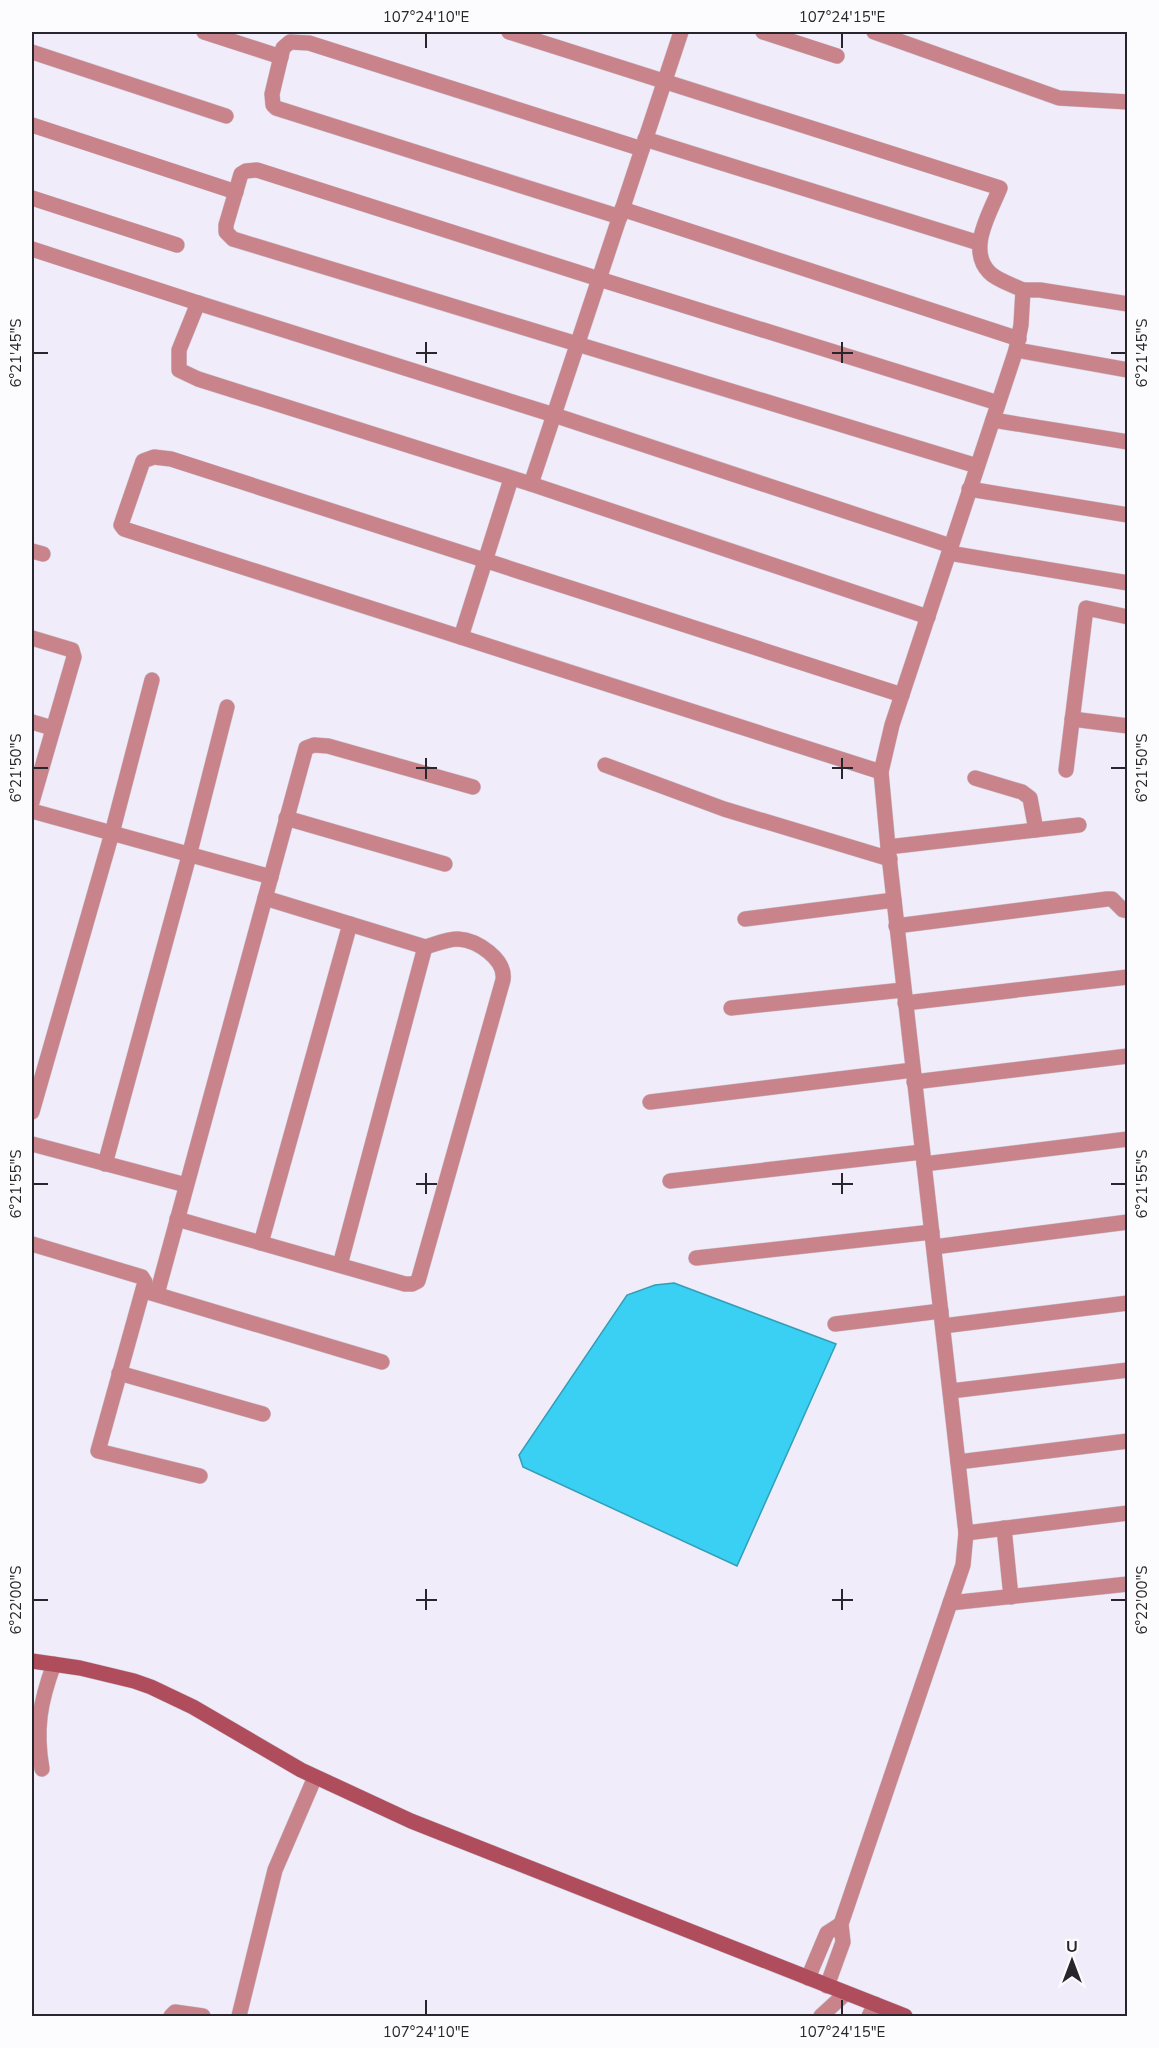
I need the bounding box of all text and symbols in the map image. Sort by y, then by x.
text: 107°24'10"E [383,7,469,27]
text: 107°24'15"E [799,7,885,27]
text: 6°21'45"S [6,319,26,387]
text: 6°21'45"S [1132,319,1152,387]
text: 6°21'50"S [6,734,26,802]
text: 6°21'50"S [1132,734,1152,802]
text: 6°21'55"S [6,1150,26,1218]
text: 6°21'55"S [1132,1150,1152,1218]
text: 6°22'00"S [6,1566,26,1634]
text: 6°22'00"S [1132,1566,1152,1634]
north arrow [1042,1931,1102,1991]
text: U [1066,1936,1078,1958]
text: 107°24'10"E [383,2022,469,2042]
text: 107°24'15"E [799,2022,885,2042]

